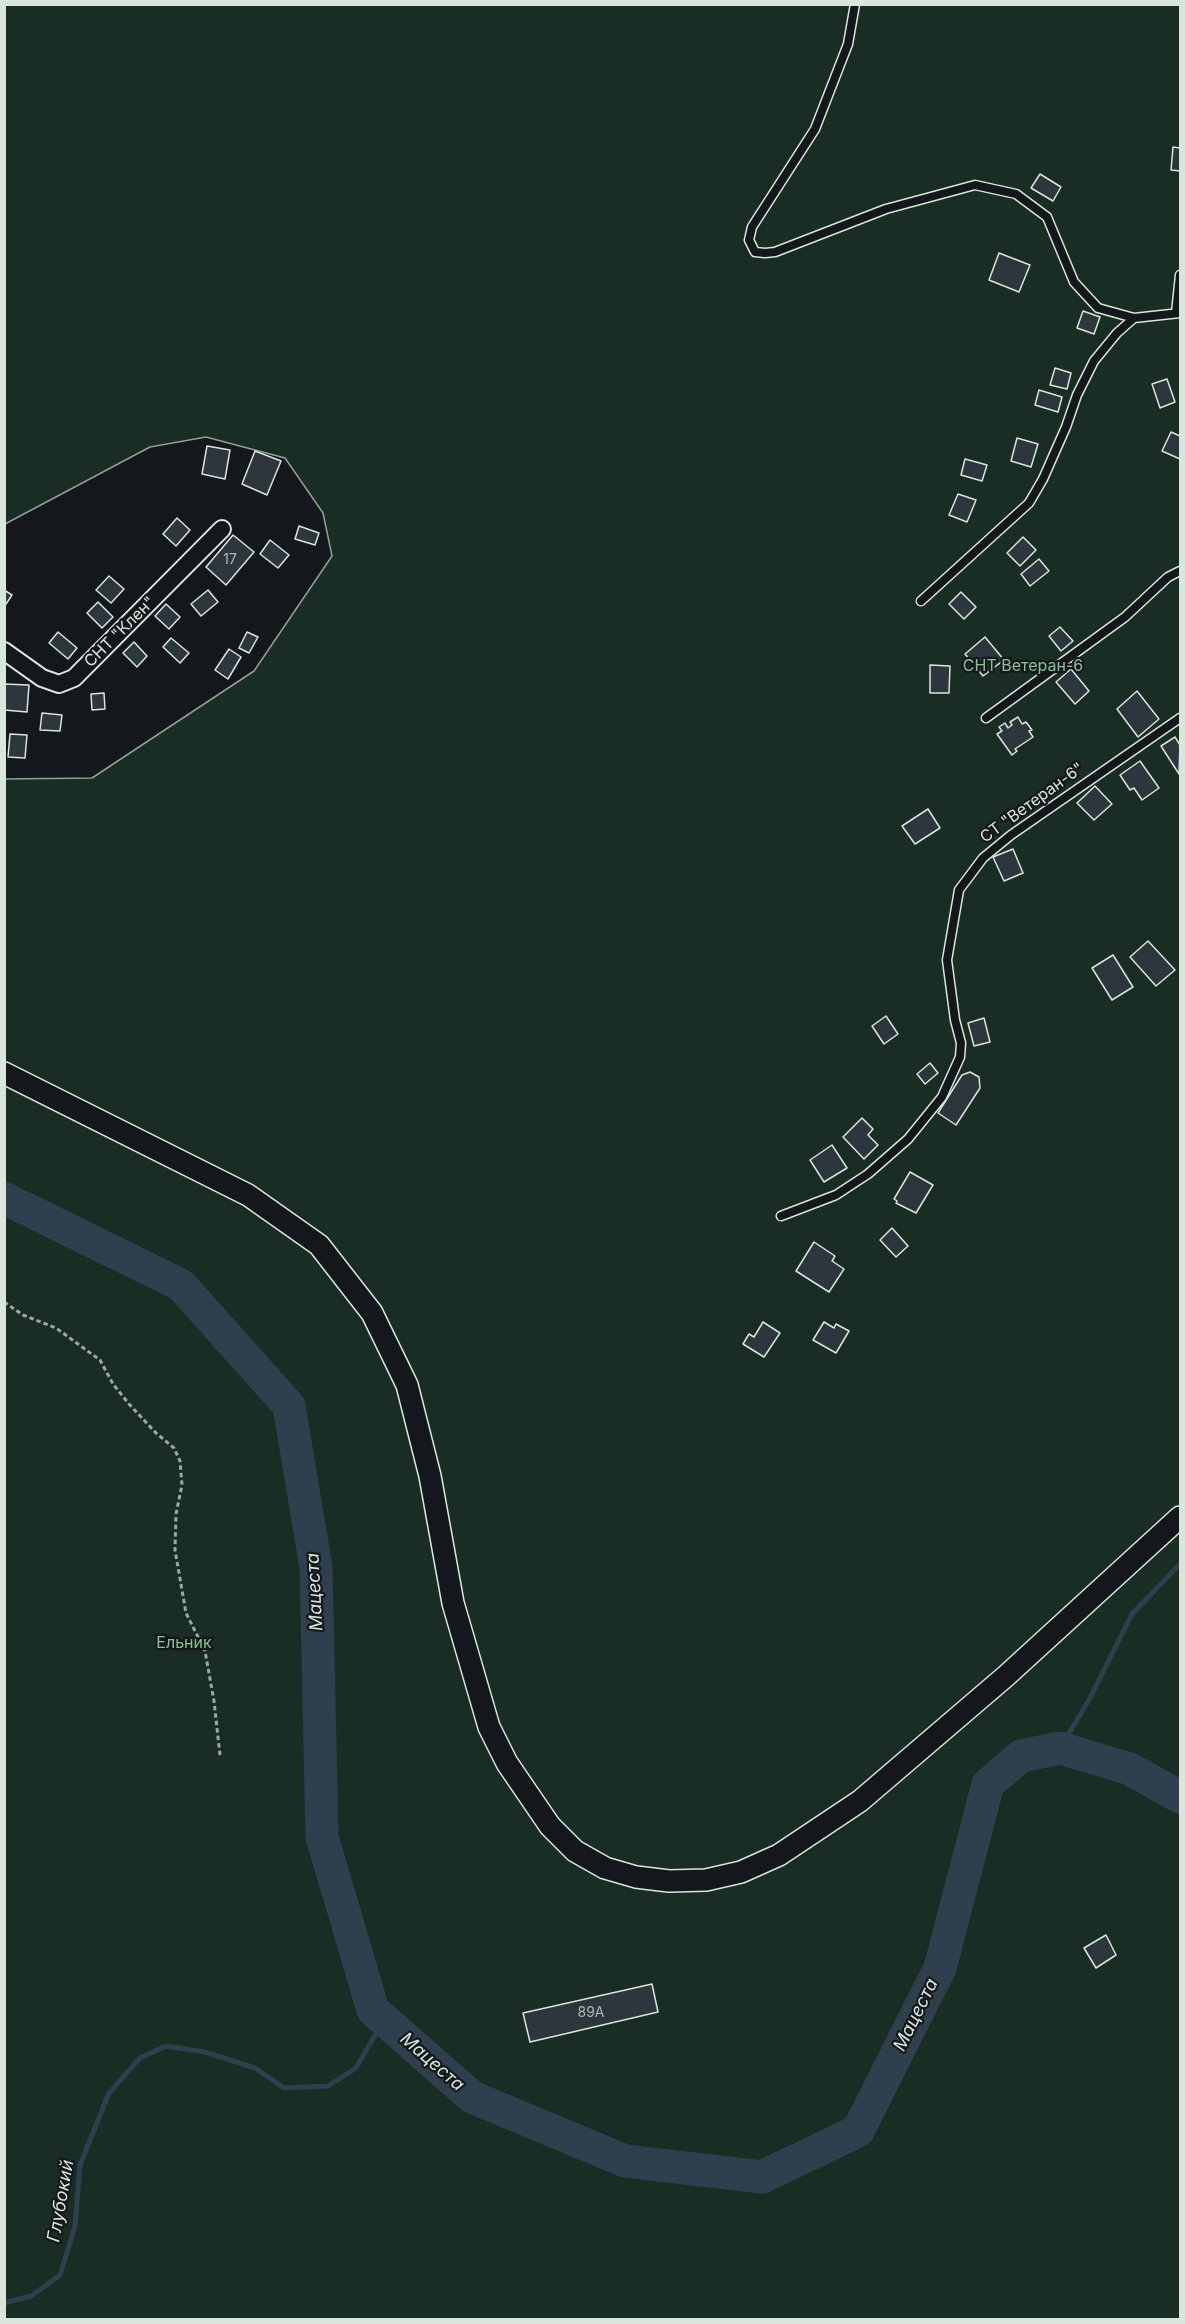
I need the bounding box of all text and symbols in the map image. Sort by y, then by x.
house number: 17 [223,552,237,568]
street label: СНТ "Клен" [81,593,159,671]
park label: СНТ Ветеран-6 [963,656,1083,676]
street label: СТ "Ветеран-6" [976,759,1088,847]
water label: Мацеста [302,1552,328,1632]
park label: Ельник [156,1633,212,1653]
water label: Мацеста [889,1975,943,2055]
house number: 89А [577,2005,605,2021]
water label: Мацеста [395,2028,469,2096]
water label: Глубокий [43,2158,79,2244]

